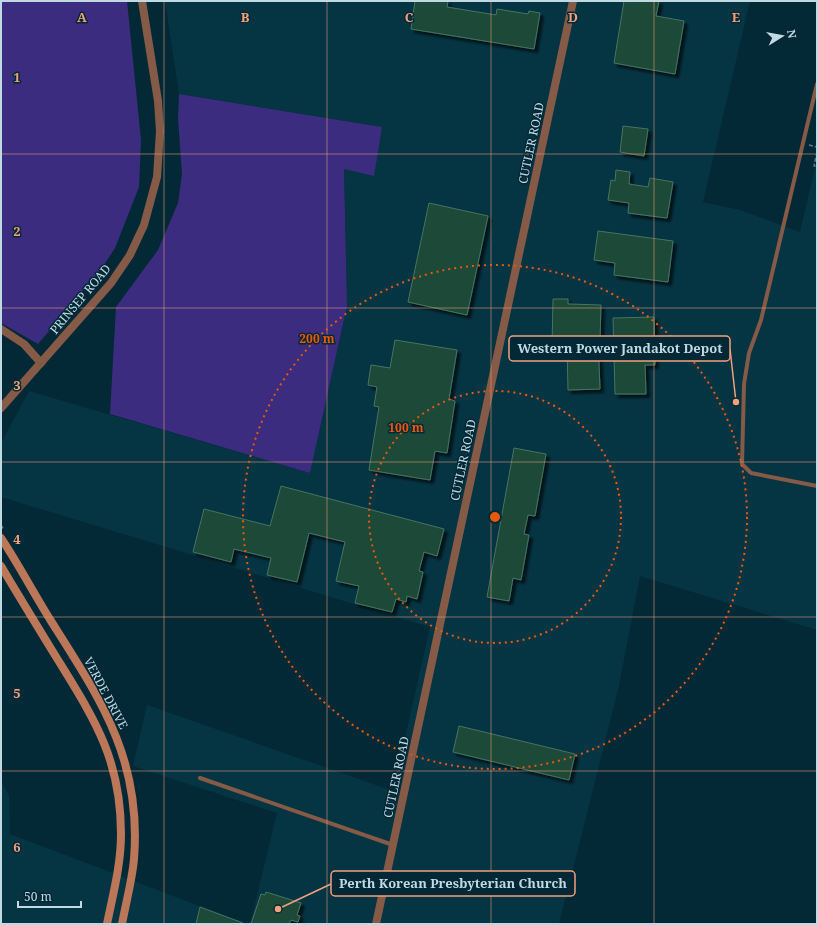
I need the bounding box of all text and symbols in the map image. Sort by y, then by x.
text: A [77,8,87,26]
text: B [241,8,250,26]
text: C [405,8,414,26]
text: D [568,8,578,26]
text: E [732,8,741,26]
north arrow [762,16,802,56]
text: N [784,28,801,40]
text: 1 [13,68,21,86]
street label: CUTLER ROAD [514,100,548,185]
text: 2 [13,222,21,240]
street label: PRINSEP ROAD [46,260,114,338]
text: 200 m [299,330,335,347]
callout: Western Power Jandakot Depot [509,336,730,361]
text: Western Power Jandakot Depot [518,339,722,357]
text: 3 [13,376,21,394]
street label: CUTLER ROAD [446,417,480,502]
text: 100 m [388,419,424,436]
centre of rings [488,510,502,524]
text: 4 [13,530,21,548]
street label: VERDE DRIVE [80,654,132,732]
text: 5 [13,684,21,702]
street label: CUTLER ROAD [379,734,413,819]
text: 6 [13,838,21,856]
callout: Perth Korean Presbyterian Church [331,871,575,896]
text: Perth Korean Presbyterian Church [339,874,567,892]
scale bar [18,883,81,909]
text: 50 m [24,888,52,905]

